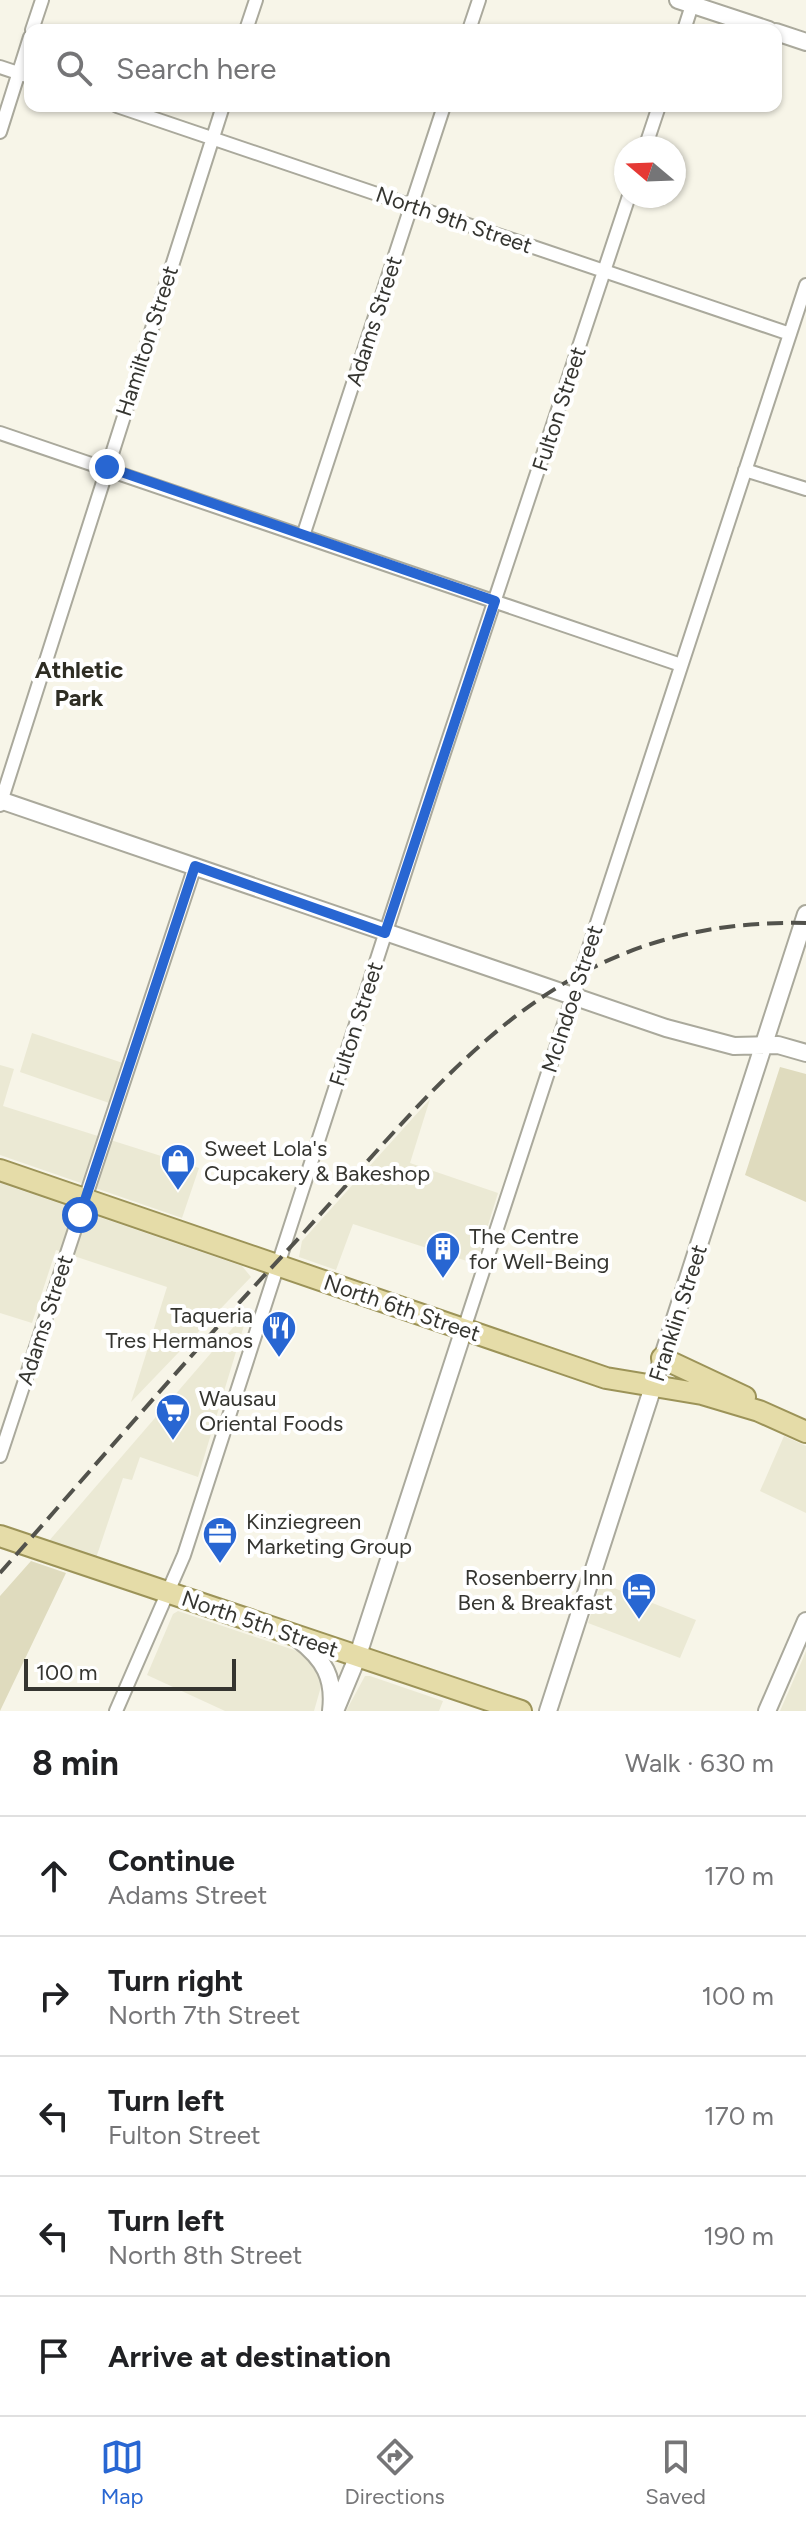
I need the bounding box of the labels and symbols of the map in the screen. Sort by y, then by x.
north arrow [614,136,686,208]
street label: North 9th Street [372,181,536,259]
street label: Adams Street [340,253,408,389]
street label: Hamilton Street [110,262,184,420]
street label: Fulton Street [526,343,592,475]
route end [89,449,125,485]
district label: Athletic Park [35,655,123,712]
street label: McIndoe Street [535,922,609,1076]
street label: Fulton Street [323,958,389,1090]
place label: Sweet Lola's Cupcakery & Bakeshop [204,1135,430,1187]
shop icon: Sweet Lola's Cupcakery & Bakeshop [159,1142,197,1192]
route start [62,1197,98,1233]
place label: The Centre for Well-Being [469,1223,610,1275]
building icon: The Centre for Well-Being [424,1230,462,1280]
street label: Franklin Street [643,1241,713,1385]
street label: Adams Street [11,1252,79,1388]
street label: North 6th Street [320,1269,484,1347]
place label: Taqueria Tres Hermanos [106,1302,253,1354]
restaurant icon: Taqueria Tres Hermanos [260,1309,298,1359]
place label: Wausau Oriental Foods [199,1385,343,1437]
supermarket icon: Wausau Oriental Foods [154,1392,192,1442]
place label: Kinziegreen Marketing Group [246,1508,412,1560]
office icon: Kinziegreen Marketing Group [201,1515,239,1565]
place label: Rosenberry Inn Ben & Breakfast [458,1564,613,1616]
hotel icon: Rosenberry Inn Ben & Breakfast [620,1571,658,1621]
street label: North 5th Street [178,1585,342,1663]
scale bar [24,1655,236,1691]

